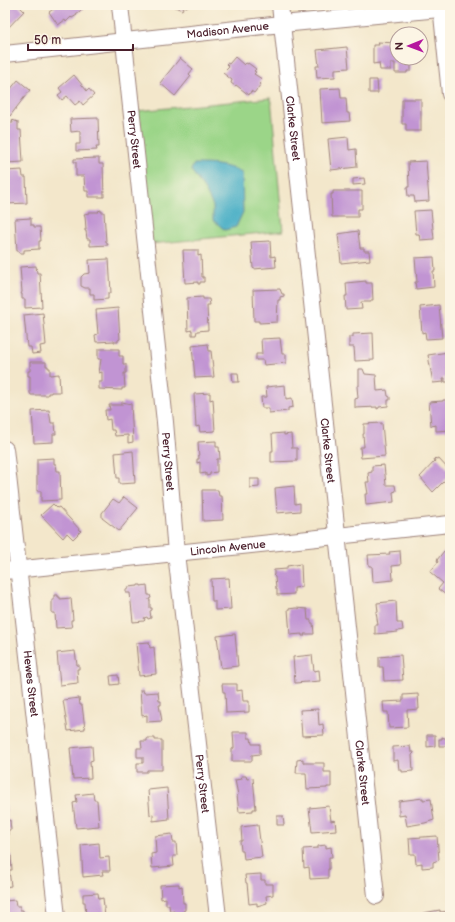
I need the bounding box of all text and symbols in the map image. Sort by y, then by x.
street label: Madison Avenue [186,19,270,41]
scale bar [28,26,133,52]
north arrow [389,26,429,66]
text: 50 m [34,33,61,48]
text: N [393,42,406,50]
street label: Clarke Street [283,95,303,162]
street label: Perry Street [125,109,144,170]
street label: Clarke Street [318,417,338,484]
street label: Perry Street [159,432,177,492]
street label: Lincoln Avenue [189,537,267,558]
street label: Hewes Street [21,650,41,718]
street label: Clarke Street [353,739,373,806]
street label: Perry Street [193,754,213,814]

